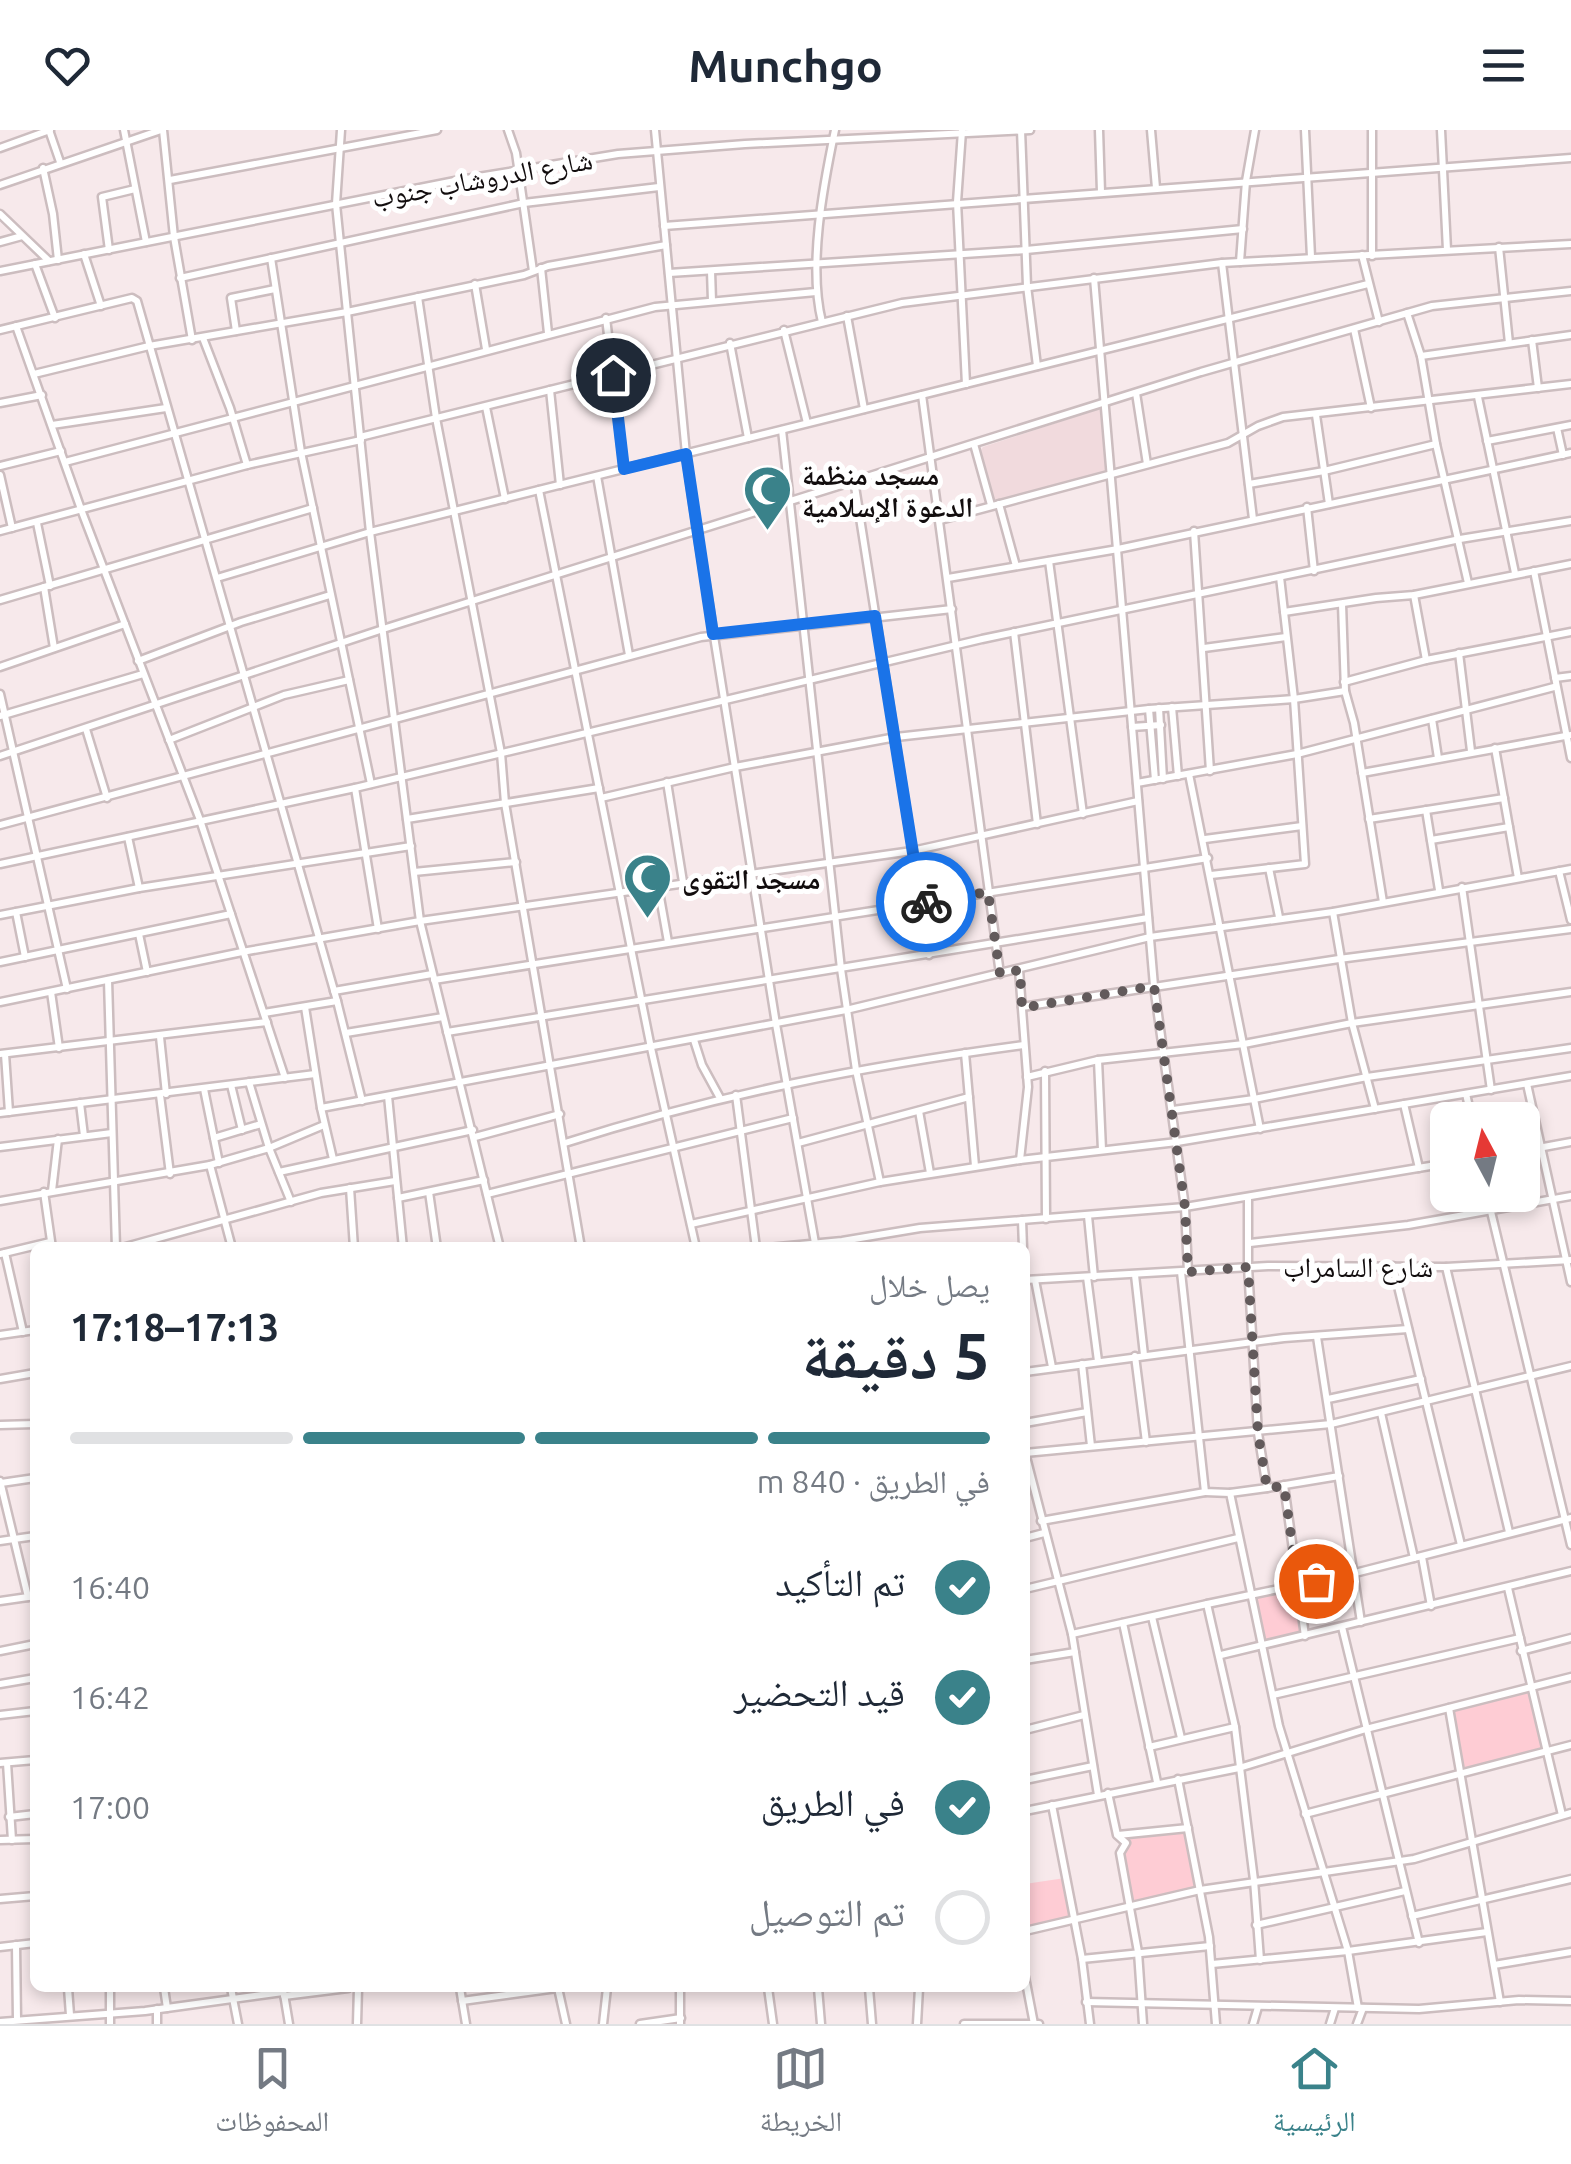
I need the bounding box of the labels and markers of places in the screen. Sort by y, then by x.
pin [571,333,656,418]
place label: مسجد منظمة الدعوة الإسلامية [802,459,973,524]
mosque icon: مسجد منظمة الدعوة الإسلامية [741,464,793,532]
mosque icon: مسجد التقوى [621,852,673,920]
place label: مسجد التقوى [682,863,821,896]
pin [1274,1539,1359,1624]

